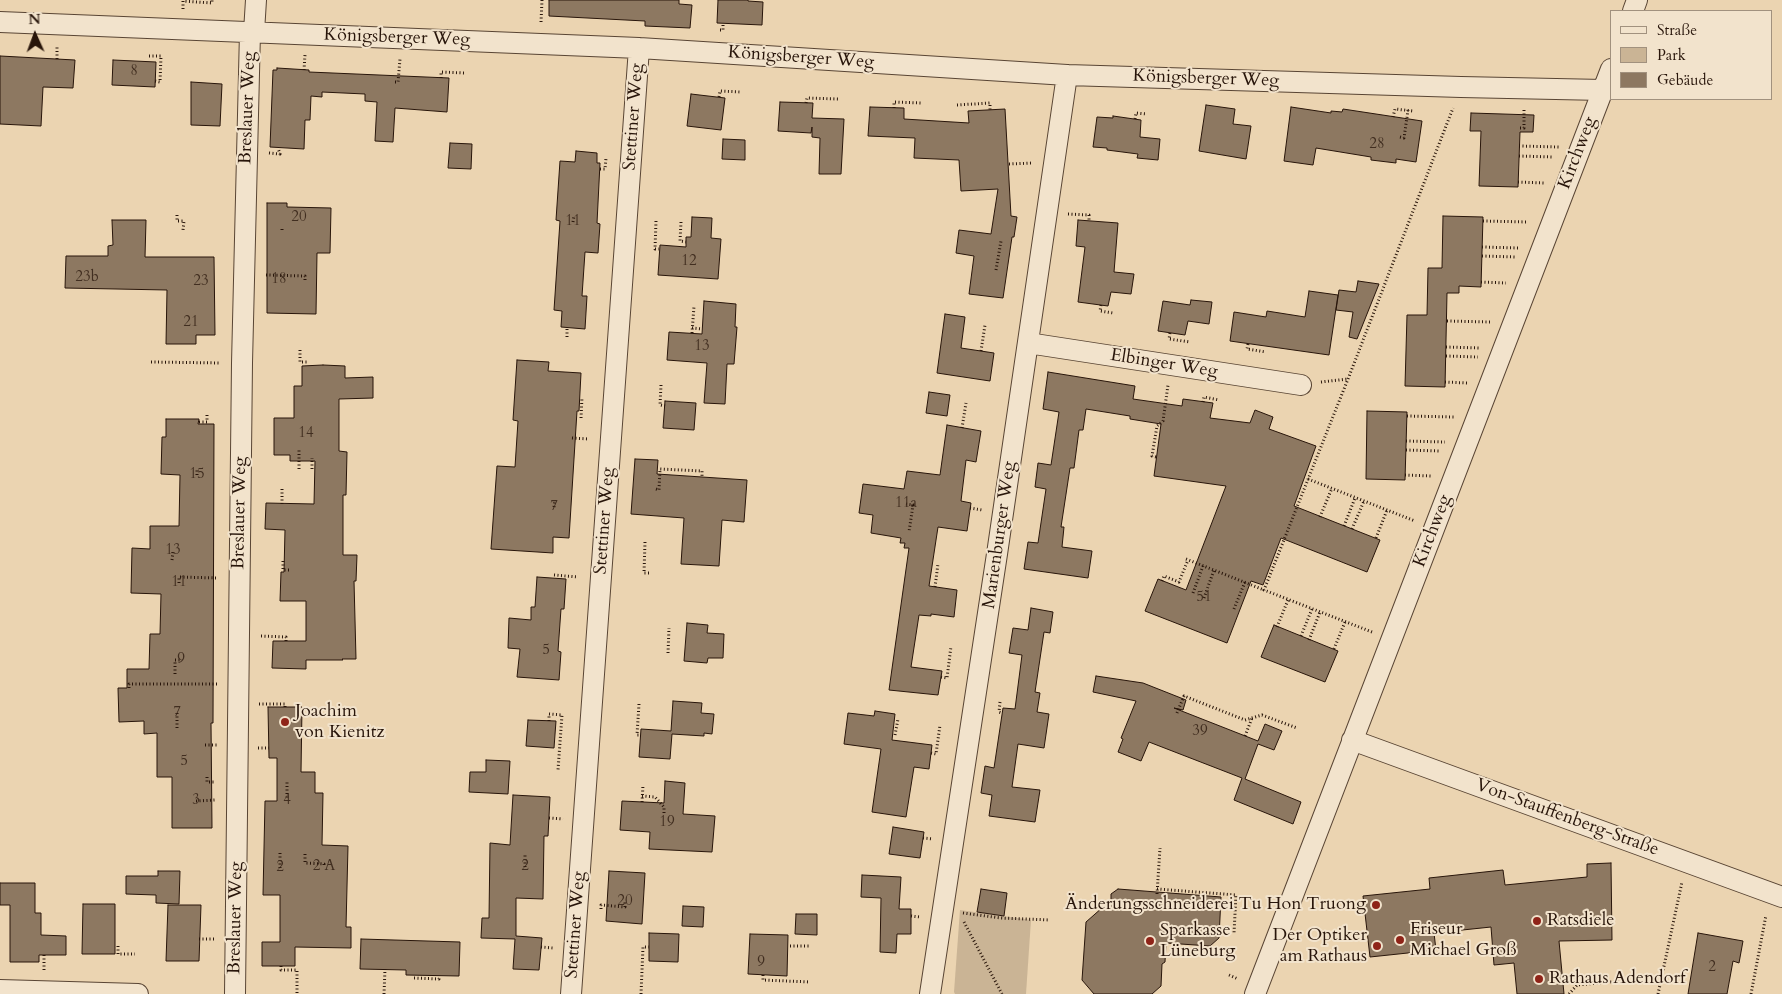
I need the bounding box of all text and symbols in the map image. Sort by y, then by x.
north arrow [10,10,60,60]
text: N [28,10,41,29]
legend [1610,10,1772,100]
text: Straße [1657,20,1697,40]
street label: Königsberger Weg [323,25,471,51]
street label: Königsberger Weg [727,42,875,74]
text: Park [1657,45,1686,65]
street label: Breslauer Weg [235,51,261,165]
house number: 8 [130,63,138,81]
street label: Stettiner Weg [619,63,649,171]
street label: Königsberger Weg [1132,66,1280,92]
text: Gebäude [1657,70,1713,90]
street label: Kirchweg [1554,114,1602,192]
house number: 28 [1369,136,1385,154]
house number: 20 [291,209,307,227]
house number: 11 [565,213,581,231]
house number: 12 [681,253,697,271]
house number: 23b [75,269,99,287]
house number: 18 [271,271,287,289]
house number: 23 [193,273,209,291]
house number: 21 [183,314,199,332]
house number: 13 [694,338,710,356]
street label: Elbinger Weg [1109,345,1219,383]
house number: 14 [298,425,314,443]
street label: Breslauer Weg [228,456,252,570]
street label: Marienburger Weg [979,460,1021,610]
house number: 15 [189,466,205,484]
street label: Stettiner Weg [590,467,620,575]
street label: Kirchweg [1409,492,1457,570]
house number: 11a [895,495,917,513]
house number: 7 [550,498,558,516]
house number: 13 [165,542,181,560]
house number: 11 [171,574,187,592]
house number: 51 [1196,589,1212,607]
house number: 5 [542,642,550,660]
house number: 9 [177,651,185,669]
place label: Joachim von Kienitz [295,701,385,744]
house number: 7 [173,704,181,722]
marker: Joachim von Kienitz [279,716,291,728]
house number: 39 [1192,723,1208,741]
house number: 5 [180,753,188,771]
street label: Von-Stauffenberg-Straße [1473,775,1661,861]
house number: 3 [192,792,200,810]
house number: 4 [283,792,291,810]
house number: 19 [659,814,675,832]
house number: 2 A [313,858,335,876]
house number: 2 [521,858,529,876]
house number: 2 [276,859,284,877]
street label: Breslauer Weg [224,861,248,975]
street label: Stettiner Weg [561,871,591,979]
house number: 20 [617,893,633,911]
place label: Änderungsschneiderei Tu Hon Truong [1065,894,1366,916]
marker: Änderungsschneiderei Tu Hon Truong [1370,899,1382,911]
place label: Ratsdiele [1547,910,1615,932]
marker: Ratsdiele [1531,915,1543,927]
place label: Friseur Michael Groß [1410,919,1517,962]
place label: Sparkasse Lüneburg [1160,920,1235,962]
place label: Der Optiker am Rathaus [1273,925,1367,968]
marker: Friseur Michael Groß [1394,934,1406,946]
marker: Sparkasse Lüneburg [1144,935,1156,947]
marker: Der Optiker am Rathaus [1371,940,1383,952]
house number: 9 [757,954,765,972]
house number: 2 [1708,959,1716,977]
place label: Rathaus Adendorf [1549,968,1685,990]
marker: Rathaus Adendorf [1533,973,1545,985]

